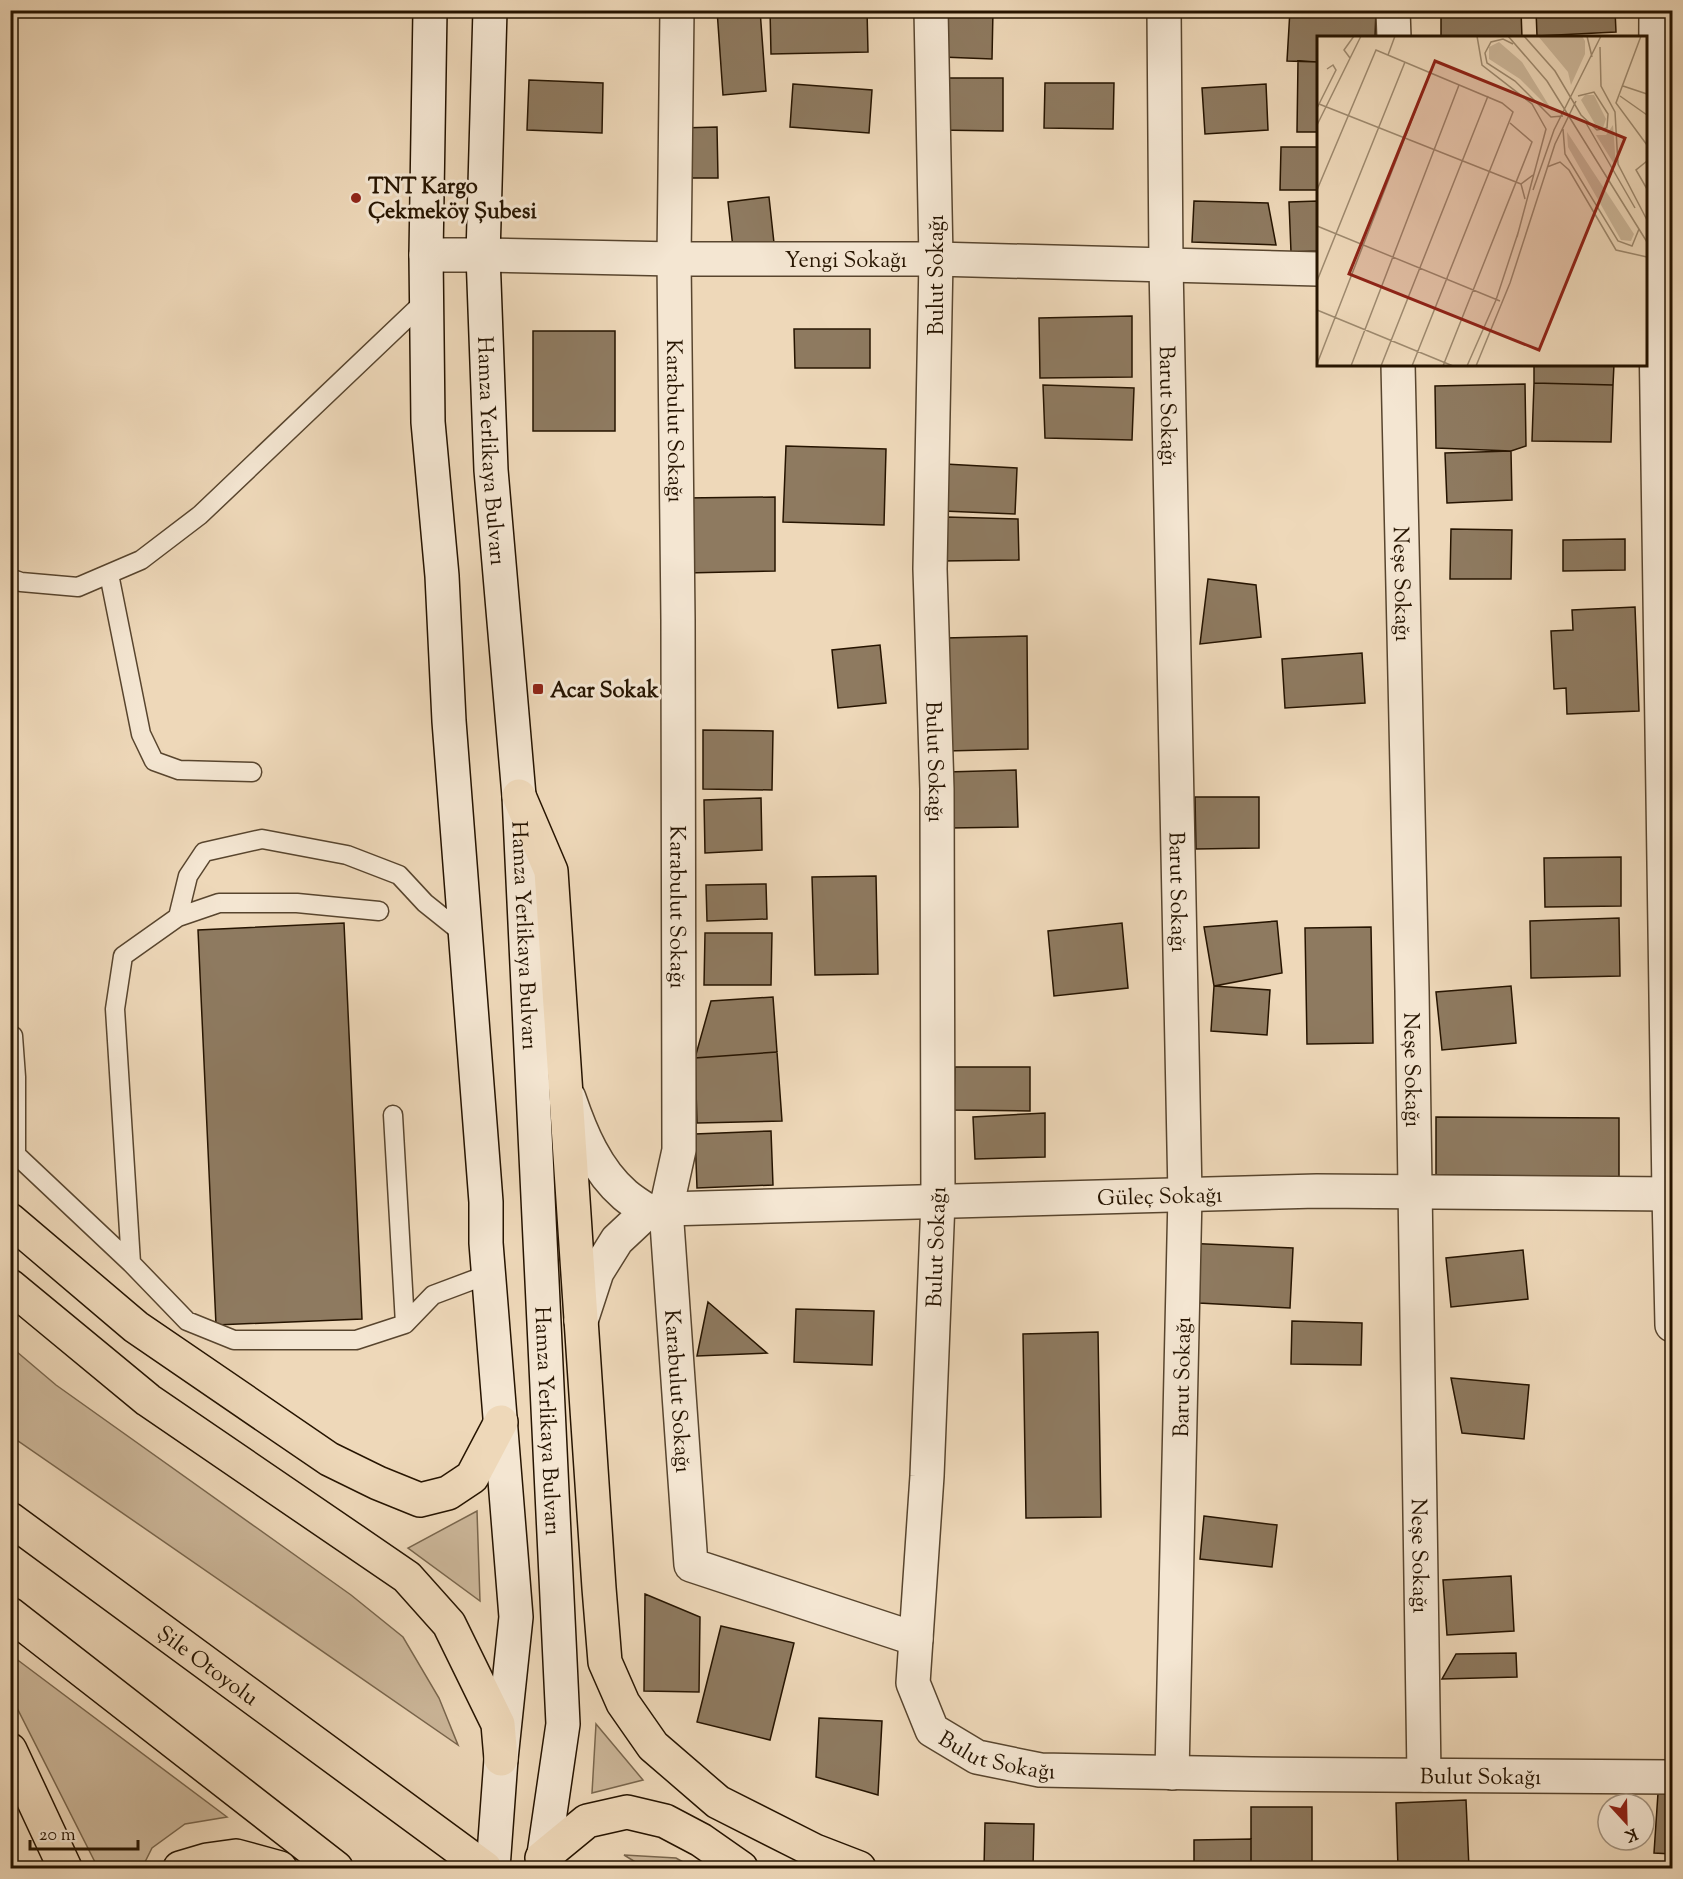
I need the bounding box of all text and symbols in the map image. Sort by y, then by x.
inset map [1317,36,1647,366]
place label: TNT Kargo Çekmeköy Şubesi [368,172,537,229]
marker: TNT Kargo Çekmeköy Şubesi [349,191,363,205]
street label: Bulut Sokağı [922,214,954,336]
street label: Yengi Sokağı [785,246,907,278]
street label: Hamza Yerlikaya Bulvarı [467,336,512,567]
street label: Karabulut Sokağı [656,339,690,503]
street label: Barut Sokağı [1149,345,1183,467]
street label: Neşe Sokağı [1383,526,1417,642]
place label: Acar Sokak [550,676,659,708]
marker: Acar Sokak [531,682,545,696]
street label: Bulut Sokağı [915,701,950,822]
street label: Hamza Yerlikaya Bulvarı [501,820,544,1051]
street label: Karabulut Sokağı [659,825,692,989]
street label: Barut Sokağı [1159,831,1193,953]
street label: Neşe Sokağı [1393,1012,1427,1128]
street label: Güleç Sokağı [1097,1181,1223,1216]
street label: Bulut Sokağı [920,1186,956,1308]
street label: Hamza Yerlikaya Bulvarı [524,1306,567,1536]
street label: Karabulut Sokağı [654,1309,697,1474]
street label: Barut Sokağı [1167,1316,1201,1438]
street label: Neşe Sokağı [1401,1498,1435,1614]
street label: Şile Otoyolu [149,1619,264,1715]
street label: Bulut Sokağı [931,1724,1055,1789]
street label: Bulut Sokağı [1420,1762,1541,1795]
north arrow [1596,1792,1656,1852]
scale bar [30,1813,138,1851]
text: K [1621,1821,1640,1847]
text: 20 m [39,1823,76,1849]

